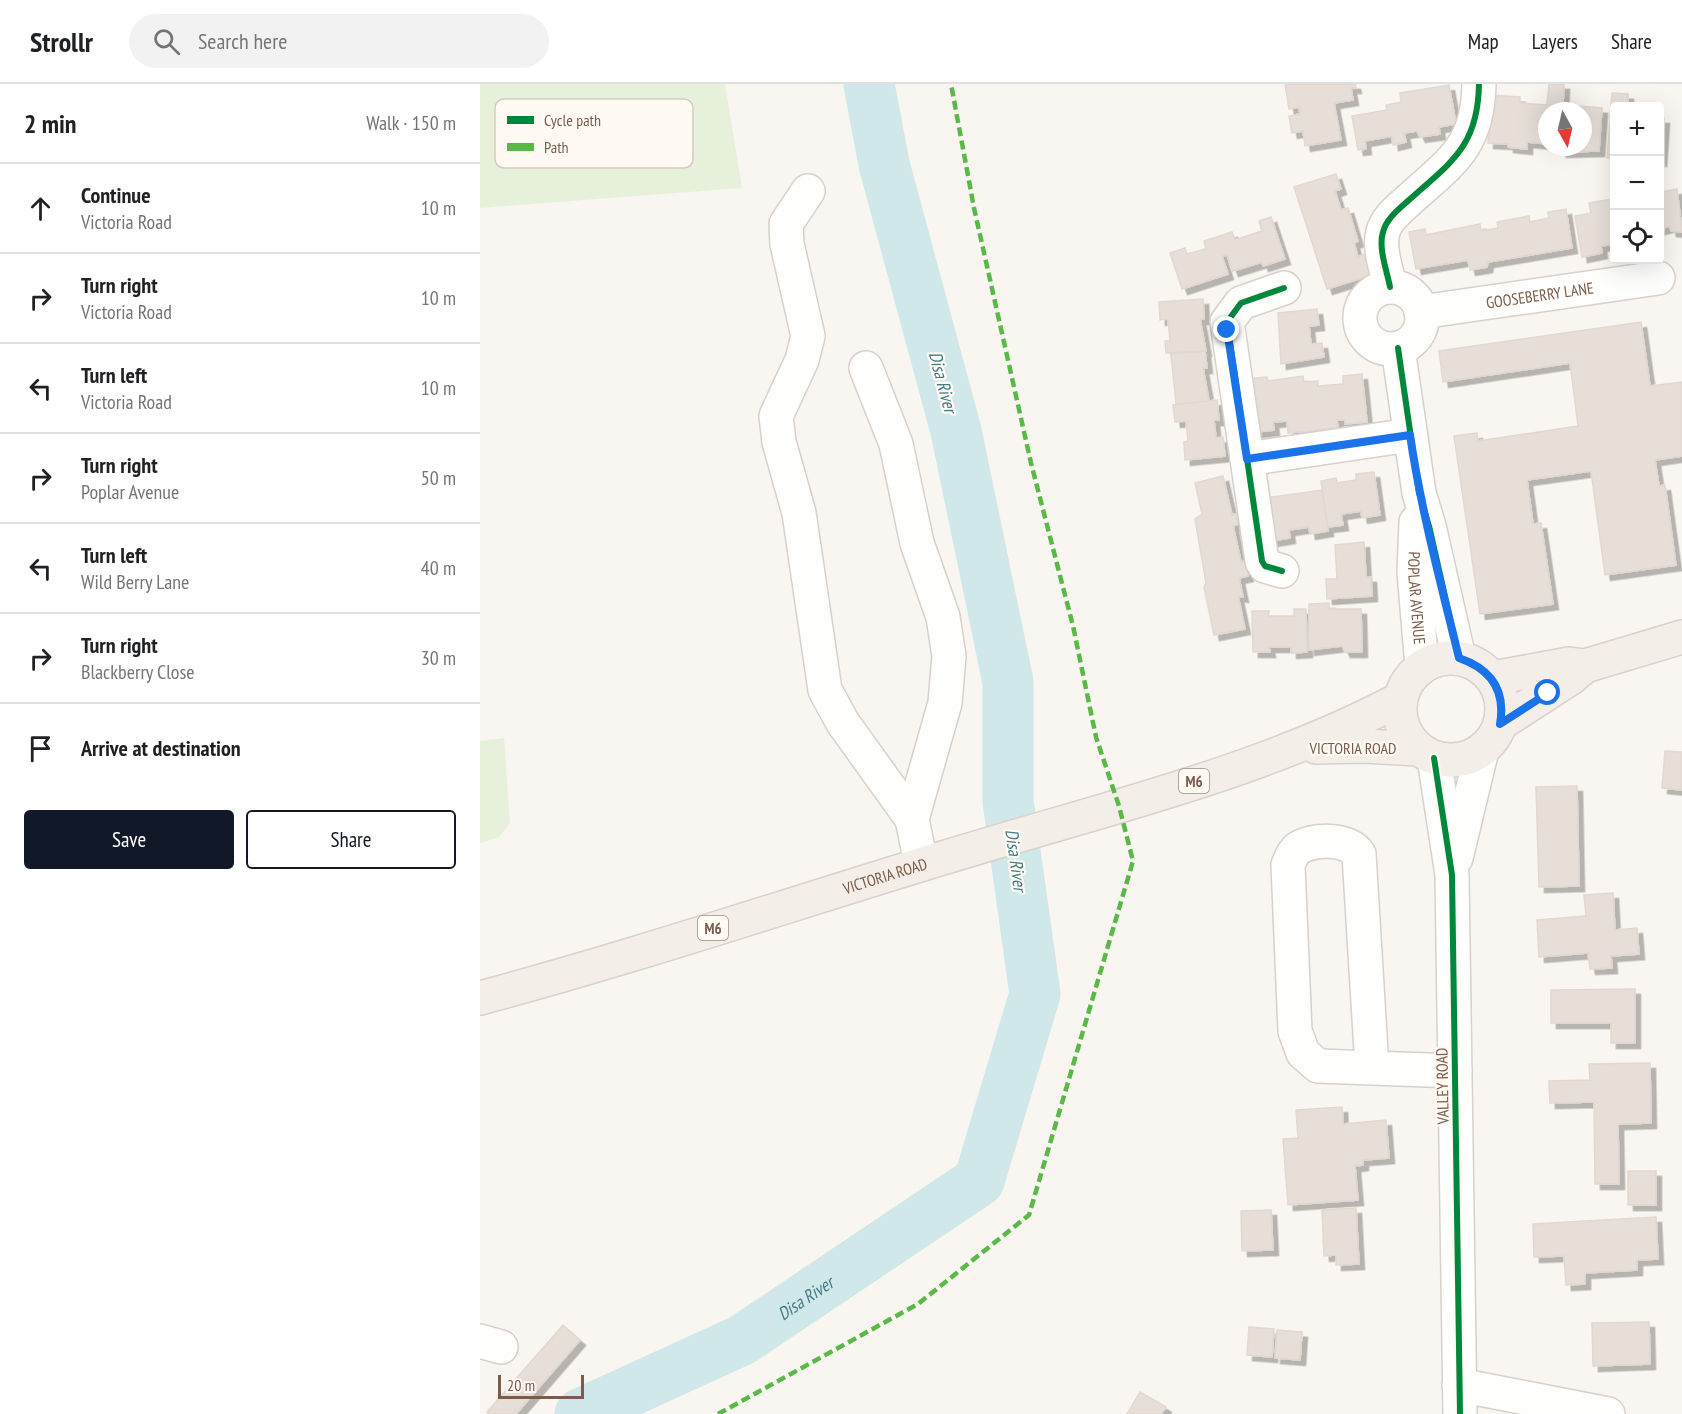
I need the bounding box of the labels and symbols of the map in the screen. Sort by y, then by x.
legend [495,99,693,168]
north arrow [1538,102,1592,156]
text: Cycle path [544,110,601,130]
text: Path [544,137,569,157]
street label: GOOSEBERRY LANE [1485,277,1595,313]
route end [1213,316,1239,342]
water label: Disa River [924,349,963,418]
street label: POPLAR AVENUE [1404,551,1430,645]
route start [1534,679,1560,705]
street label: VICTORIA ROAD [1309,738,1396,758]
road number: M6 [1179,769,1209,793]
water label: Disa River [1000,828,1032,896]
street label: VICTORIA ROAD [839,853,929,899]
road number: M6 [698,916,728,940]
street label: VALLEY ROAD [1431,1048,1453,1125]
water label: Disa River [773,1269,840,1325]
scale bar [498,1372,584,1400]

